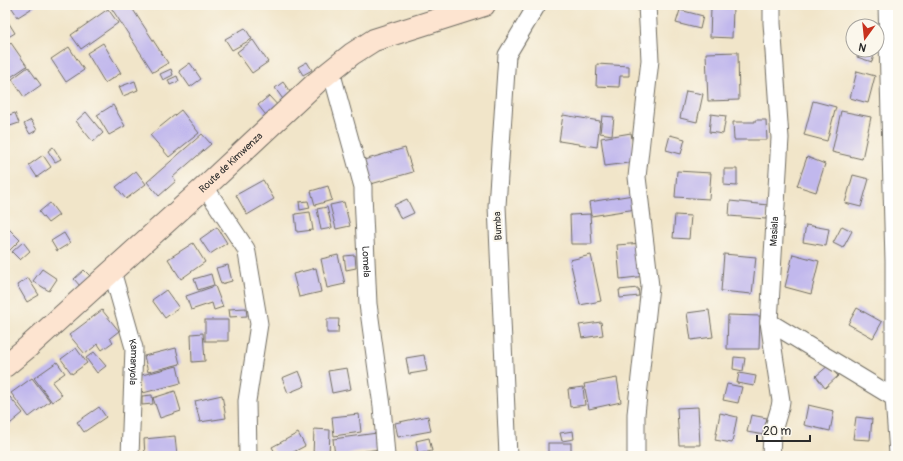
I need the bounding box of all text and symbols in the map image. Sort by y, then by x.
north arrow [845,18,885,58]
text: N [857,40,868,54]
street label: Route de Kimwenza [197,130,266,195]
street label: Bumba [491,211,505,241]
street label: Masiala [768,216,781,247]
street label: Lomela [359,246,373,278]
street label: Kamanyola [126,338,140,386]
scale bar [757,417,810,443]
text: 20 m [763,424,792,439]

